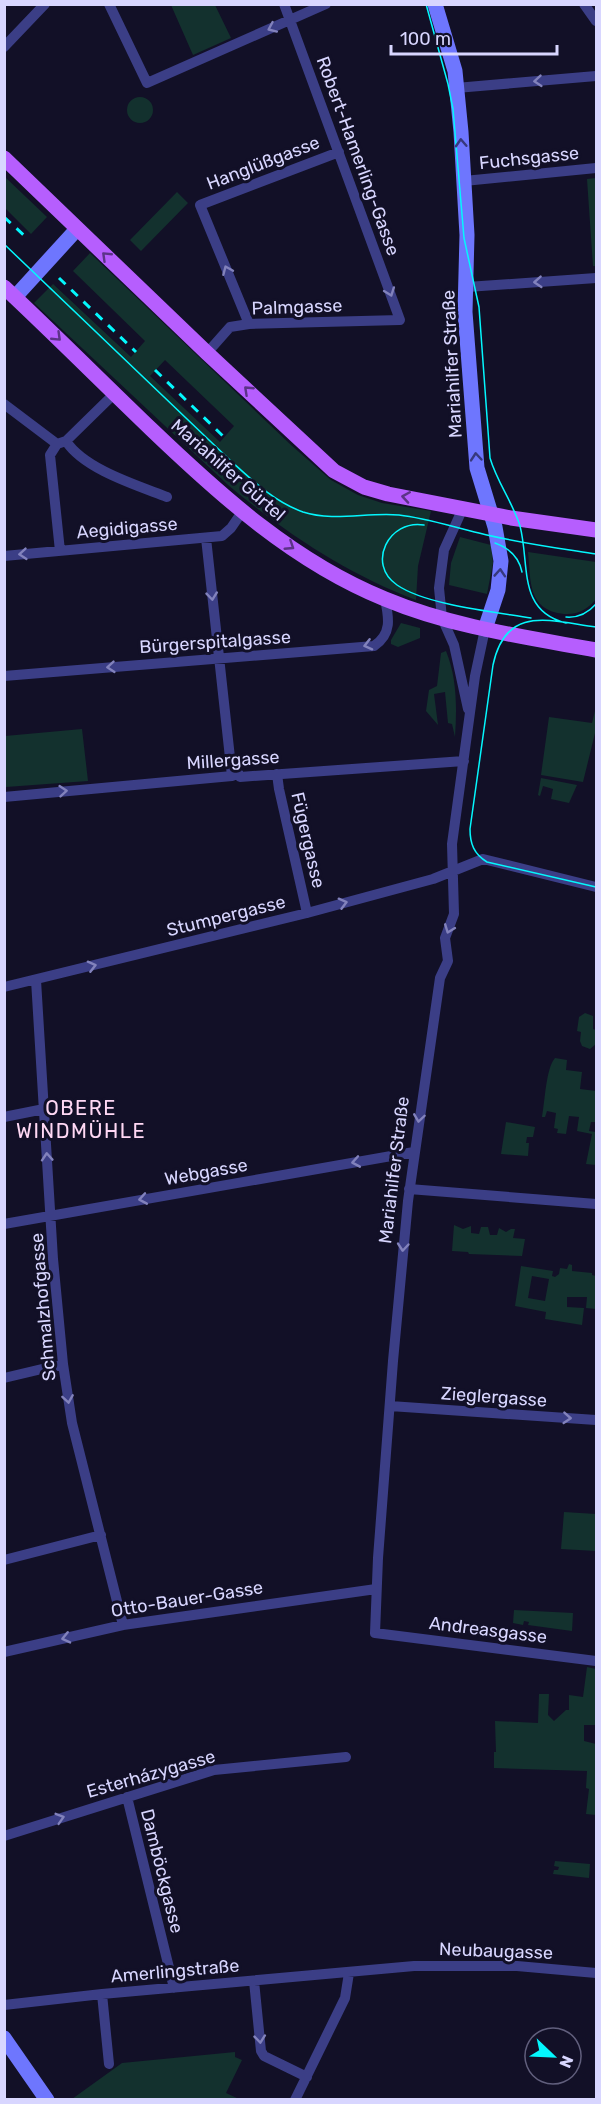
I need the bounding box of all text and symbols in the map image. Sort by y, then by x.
scale bar [391,18,558,56]
one-way arrow [267,21,278,33]
text: 100 m [400,28,451,50]
street label: Robert-Hamerling-Gasse [312,53,404,259]
one-way arrow [534,74,543,87]
street label: Hanglüßgasse [203,131,323,195]
one-way arrow [455,139,468,148]
street label: Fuchsgasse [478,142,580,174]
one-way arrow [103,252,113,263]
one-way arrow [222,266,234,277]
one-way arrow [534,275,543,288]
one-way arrow [382,286,395,297]
street label: Mariahilfer Straße [437,289,467,439]
street label: Palmgasse [251,294,343,320]
one-way arrow [49,330,60,341]
one-way arrow [244,387,255,398]
street label: Mariahilfer Gürtel [166,414,290,526]
one-way arrow [470,452,483,461]
one-way arrow [401,492,410,504]
street label: Aegidigasse [76,513,178,543]
one-way arrow [283,539,294,550]
one-way arrow [18,547,27,560]
one-way arrow [493,569,506,578]
one-way arrow [205,592,218,601]
street label: Bürgerspitalgasse [138,626,292,658]
one-way arrow [363,638,373,651]
one-way arrow [106,660,115,673]
street label: Millergasse [186,746,280,774]
one-way arrow [58,785,67,798]
street label: Fügergasse [286,790,330,890]
street label: Stumpergasse [164,891,288,941]
one-way arrow [338,898,348,911]
one-way arrow [444,922,456,933]
one-way arrow [87,960,97,973]
street label: Mariahilfer Straße [374,1095,414,1245]
district label: OBERE WINDMÜHLE [16,1096,146,1143]
one-way arrow [413,1113,425,1123]
one-way arrow [41,1152,54,1161]
street label: Webgasse [163,1154,249,1190]
one-way arrow [352,1155,362,1168]
one-way arrow [139,1192,149,1205]
street label: Schmalzhofgasse [26,1232,60,1382]
one-way arrow [397,1242,410,1251]
street label: Zieglergasse [440,1382,548,1412]
one-way arrow [62,1394,74,1404]
one-way arrow [563,1412,572,1425]
street label: Otto-Bauer-Gasse [109,1576,265,1622]
street label: Andreasgasse [428,1612,548,1648]
one-way arrow [61,1630,71,1643]
street label: Esterházygasse [84,1745,218,1803]
street label: Damböckgasse [136,1807,188,1935]
one-way arrow [54,1813,65,1825]
street label: Neubaugasse [439,1938,553,1964]
street label: Amerlingstraße [110,1954,240,1988]
north arrow [523,2026,583,2086]
one-way arrow [253,2034,266,2043]
text: N [555,2053,577,2071]

